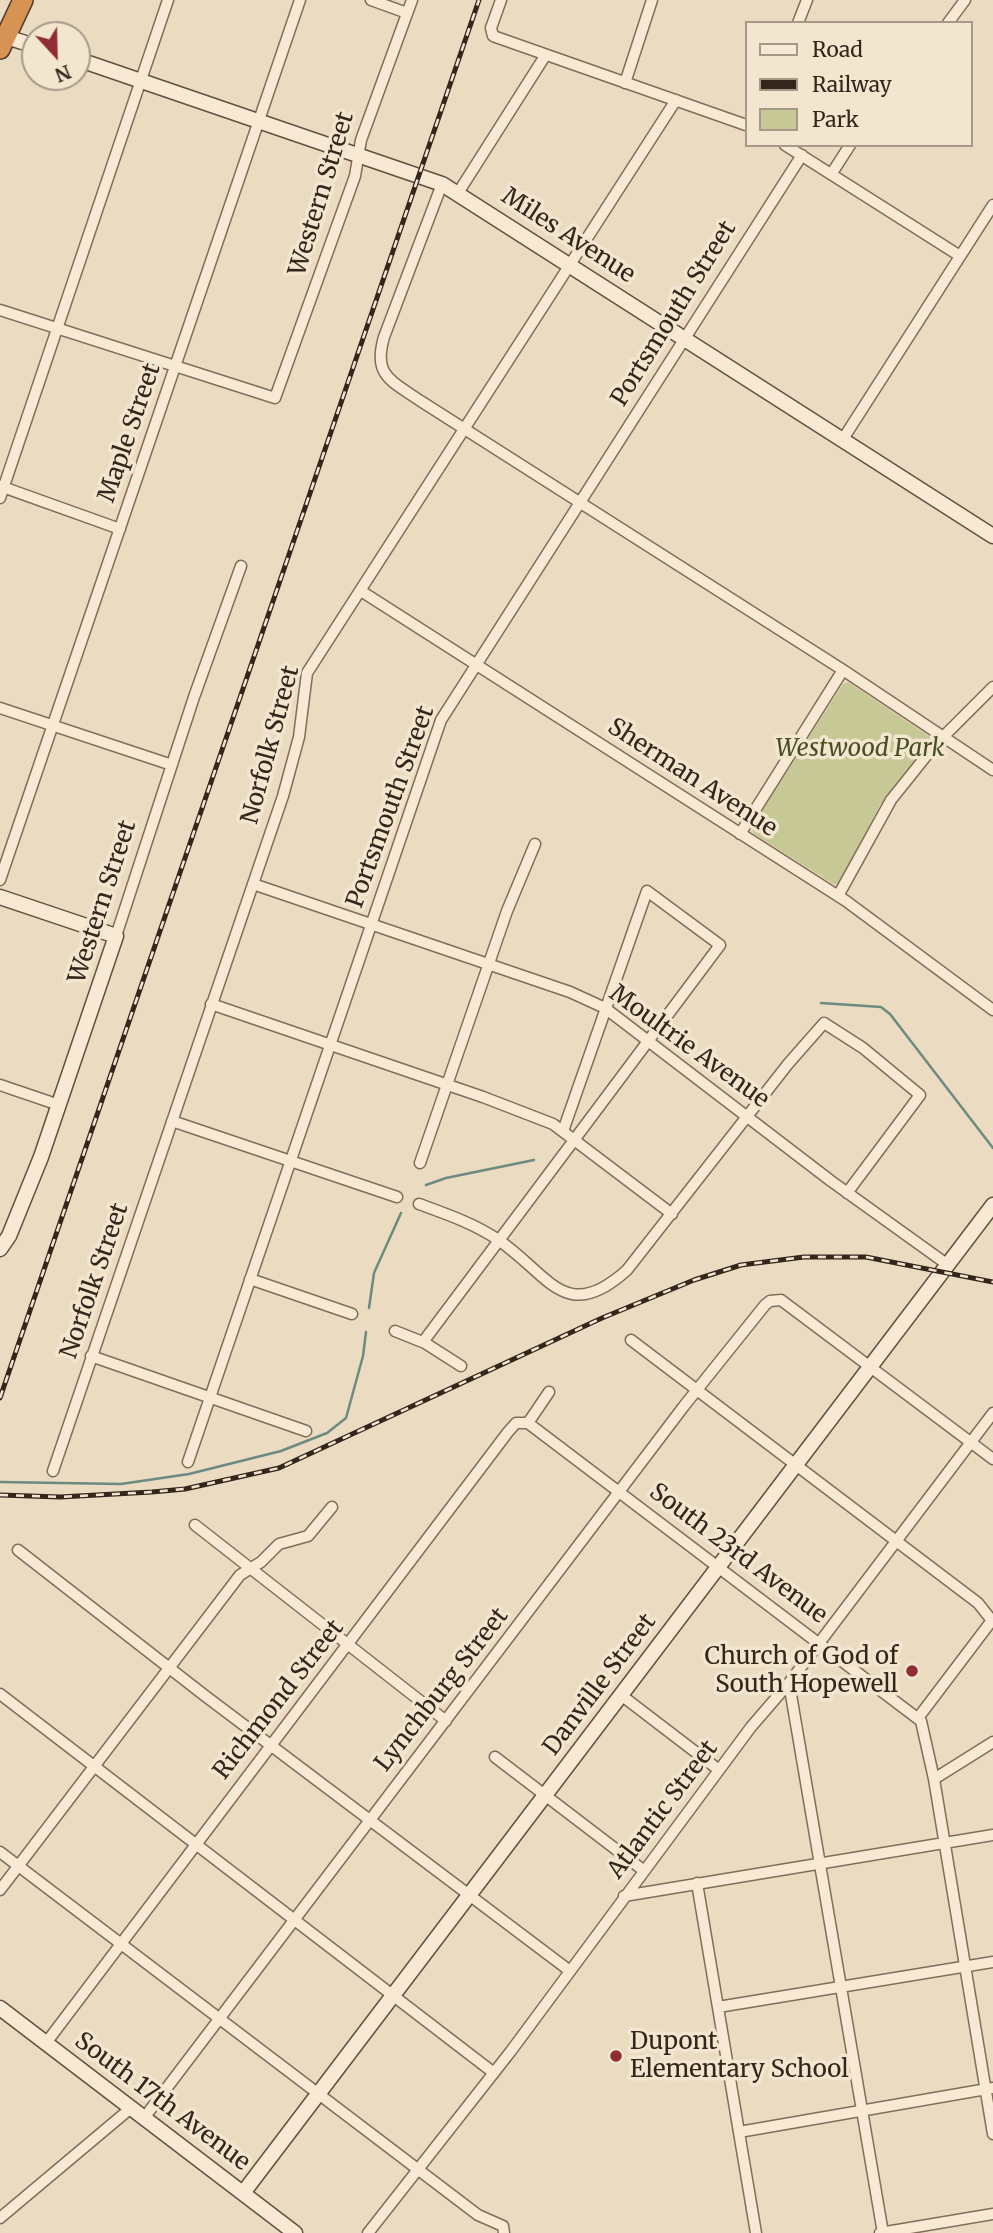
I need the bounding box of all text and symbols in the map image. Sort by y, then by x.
north arrow [21,21,91,91]
legend [744,21,972,147]
text: Road [812,36,863,63]
text: N [52,60,75,88]
text: Railway [812,71,892,98]
text: Park [812,106,859,133]
street label: Western Street [283,109,361,279]
street label: Miles Avenue [496,182,640,290]
street label: Portsmouth Street [605,216,743,412]
street label: Maple Street [93,360,167,506]
street label: Norfolk Street [236,663,306,827]
street label: Portsmouth Street [341,702,441,912]
street label: Sherman Avenue [602,713,782,843]
park label: Westwood Park [775,735,945,763]
street label: Western Street [63,817,143,987]
street label: Moultrie Avenue [604,979,774,1115]
street label: Norfolk Street [55,1199,135,1363]
street label: South 23rd Avenue [643,1478,833,1630]
street label: Lynchburg Street [369,1603,515,1777]
street label: Danville Street [537,1609,663,1761]
street label: Richmond Street [208,1615,350,1785]
place label: Church of God of South Hopewell [704,1643,898,1699]
marker: Church of God of South Hopewell [904,1663,920,1679]
street label: Atlantic Street [602,1735,724,1885]
street label: South 17th Avenue [69,2027,255,2177]
place label: Dupont Elementary School [630,2028,849,2084]
marker: Dupont Elementary School [608,2048,624,2064]

